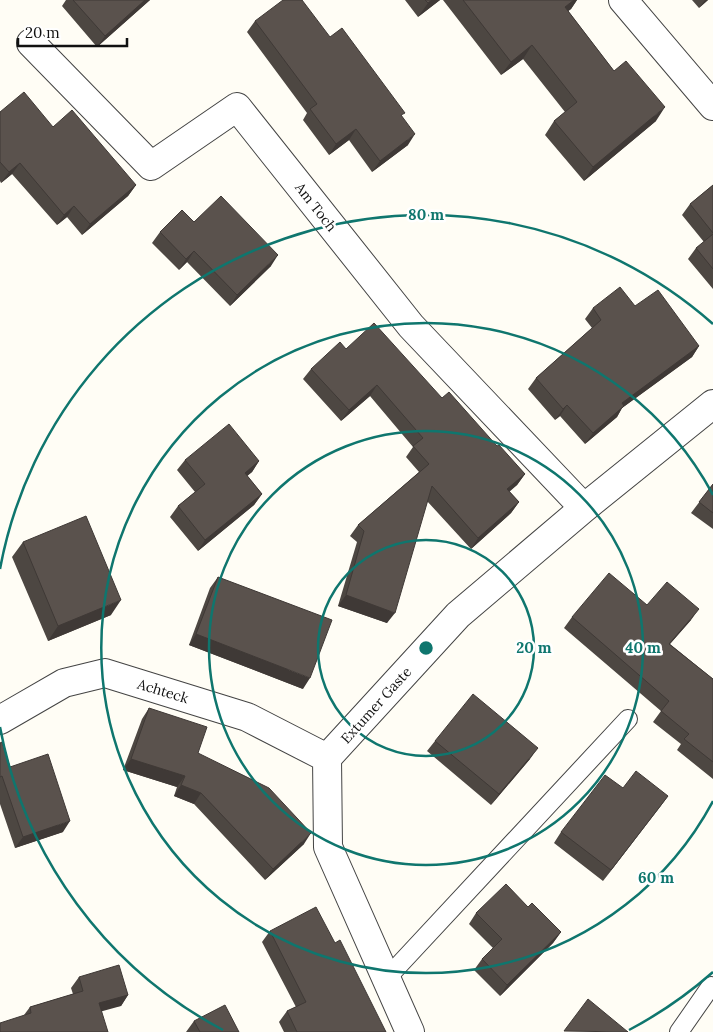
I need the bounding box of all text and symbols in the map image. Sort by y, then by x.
scale bar [18,15,126,47]
text: 20 m [25,23,60,42]
street label: Am Toch [291,178,341,235]
text: 80 m [408,205,444,224]
text: 20 m [516,638,552,657]
text: 40 m [625,638,661,657]
centre of rings [417,639,435,657]
street label: Extumer Gaste [337,663,415,747]
street label: Achteck [134,674,191,707]
text: 60 m [638,868,674,887]

